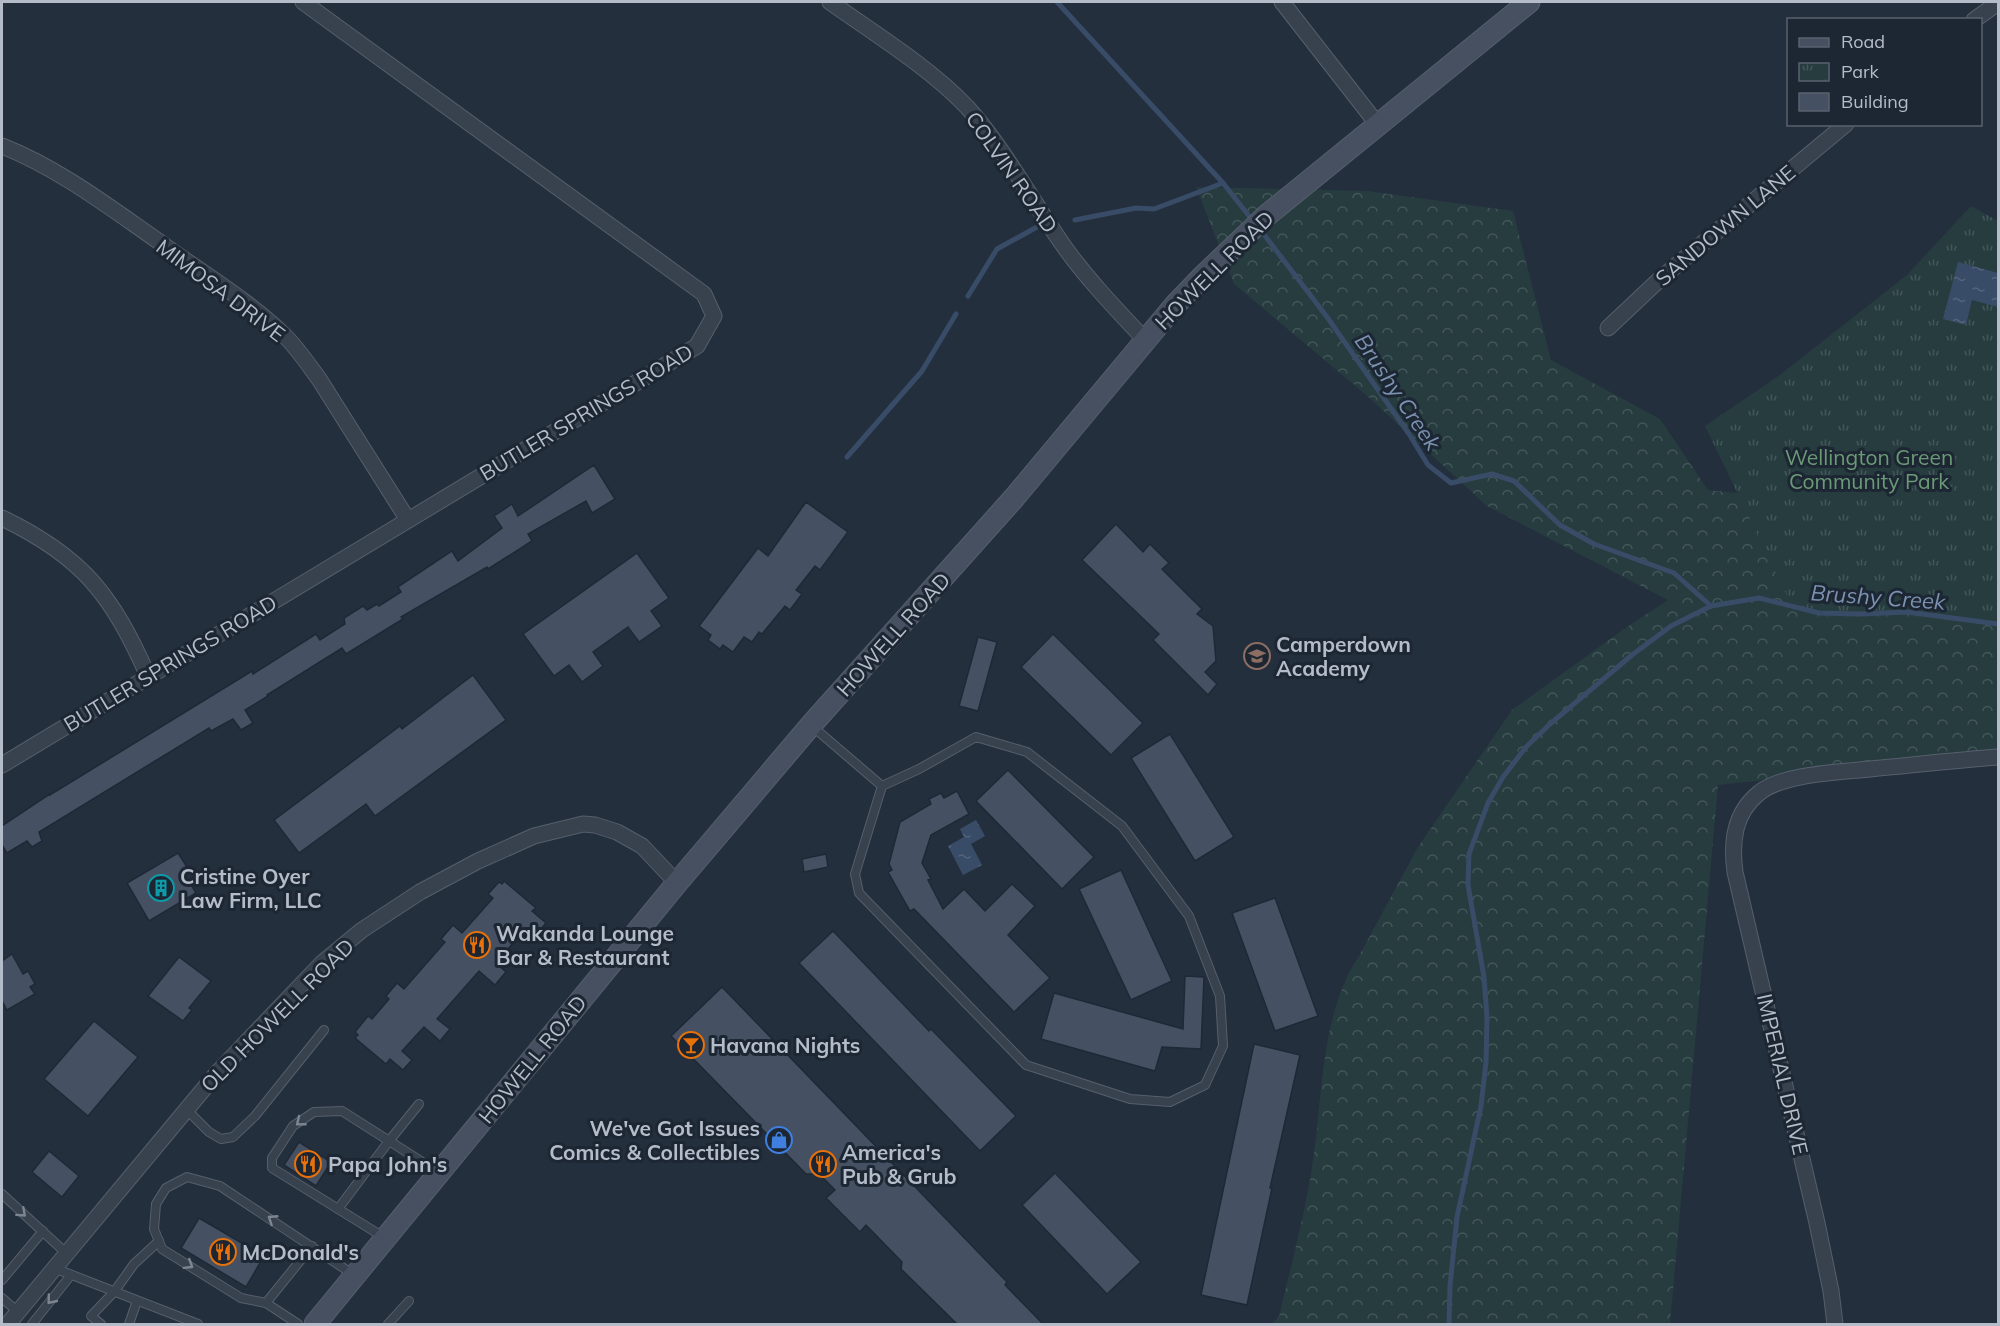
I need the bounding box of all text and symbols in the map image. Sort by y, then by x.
legend [1787,18,1982,126]
text: Road [1841,30,1885,53]
text: Park [1841,60,1880,83]
text: Building [1841,90,1909,113]
street label: COLVIN ROAD [961,106,1063,238]
street label: SANDOWN LANE [1650,159,1800,291]
street label: HOWELL ROAD [1149,205,1279,335]
street label: MIMOSA DRIVE [152,233,290,347]
water label: Brushy Creek [1349,328,1448,456]
street label: BUTLER SPRINGS ROAD [475,338,697,486]
park label: Wellington Green Community Park [1785,444,1953,494]
street label: HOWELL ROAD [831,567,955,701]
water label: Brushy Creek [1810,578,1947,616]
street label: BUTLER SPRINGS ROAD [59,589,281,737]
place label: Camperdown Academy [1276,631,1411,681]
school or university icon: Camperdown Academy [1242,641,1272,671]
place label: Cristine Oyer Law Firm, LLC [180,863,322,913]
building icon: Cristine Oyer Law Firm, LLC [146,873,176,903]
place label: Wakanda Lounge Bar & Restaurant [496,920,674,970]
restaurant icon: Wakanda Lounge Bar & Restaurant [462,930,492,960]
street label: OLD HOWELL ROAD [195,933,359,1097]
street label: HOWELL ROAD [472,990,592,1128]
street label: IMPERIAL DRIVE [1752,991,1814,1157]
bar icon: Havana Nights [676,1030,706,1060]
place label: Havana Nights [710,1032,860,1058]
one-way arrow [296,1114,307,1125]
place label: We've Got Issues Comics & Collectibles [549,1115,760,1165]
shop icon: We've Got Issues Comics & Collectibles [764,1125,794,1155]
place label: America's Pub & Grub [842,1139,957,1189]
restaurant icon: Papa John's [293,1149,323,1179]
restaurant icon: America's Pub & Grub [808,1149,838,1179]
place label: Papa John's [328,1151,447,1177]
one-way arrow [16,1206,26,1217]
one-way arrow [267,1216,278,1227]
restaurant icon: McDonald's [208,1237,238,1267]
place label: McDonald's [242,1239,359,1265]
one-way arrow [183,1258,193,1270]
one-way arrow [48,1293,59,1304]

